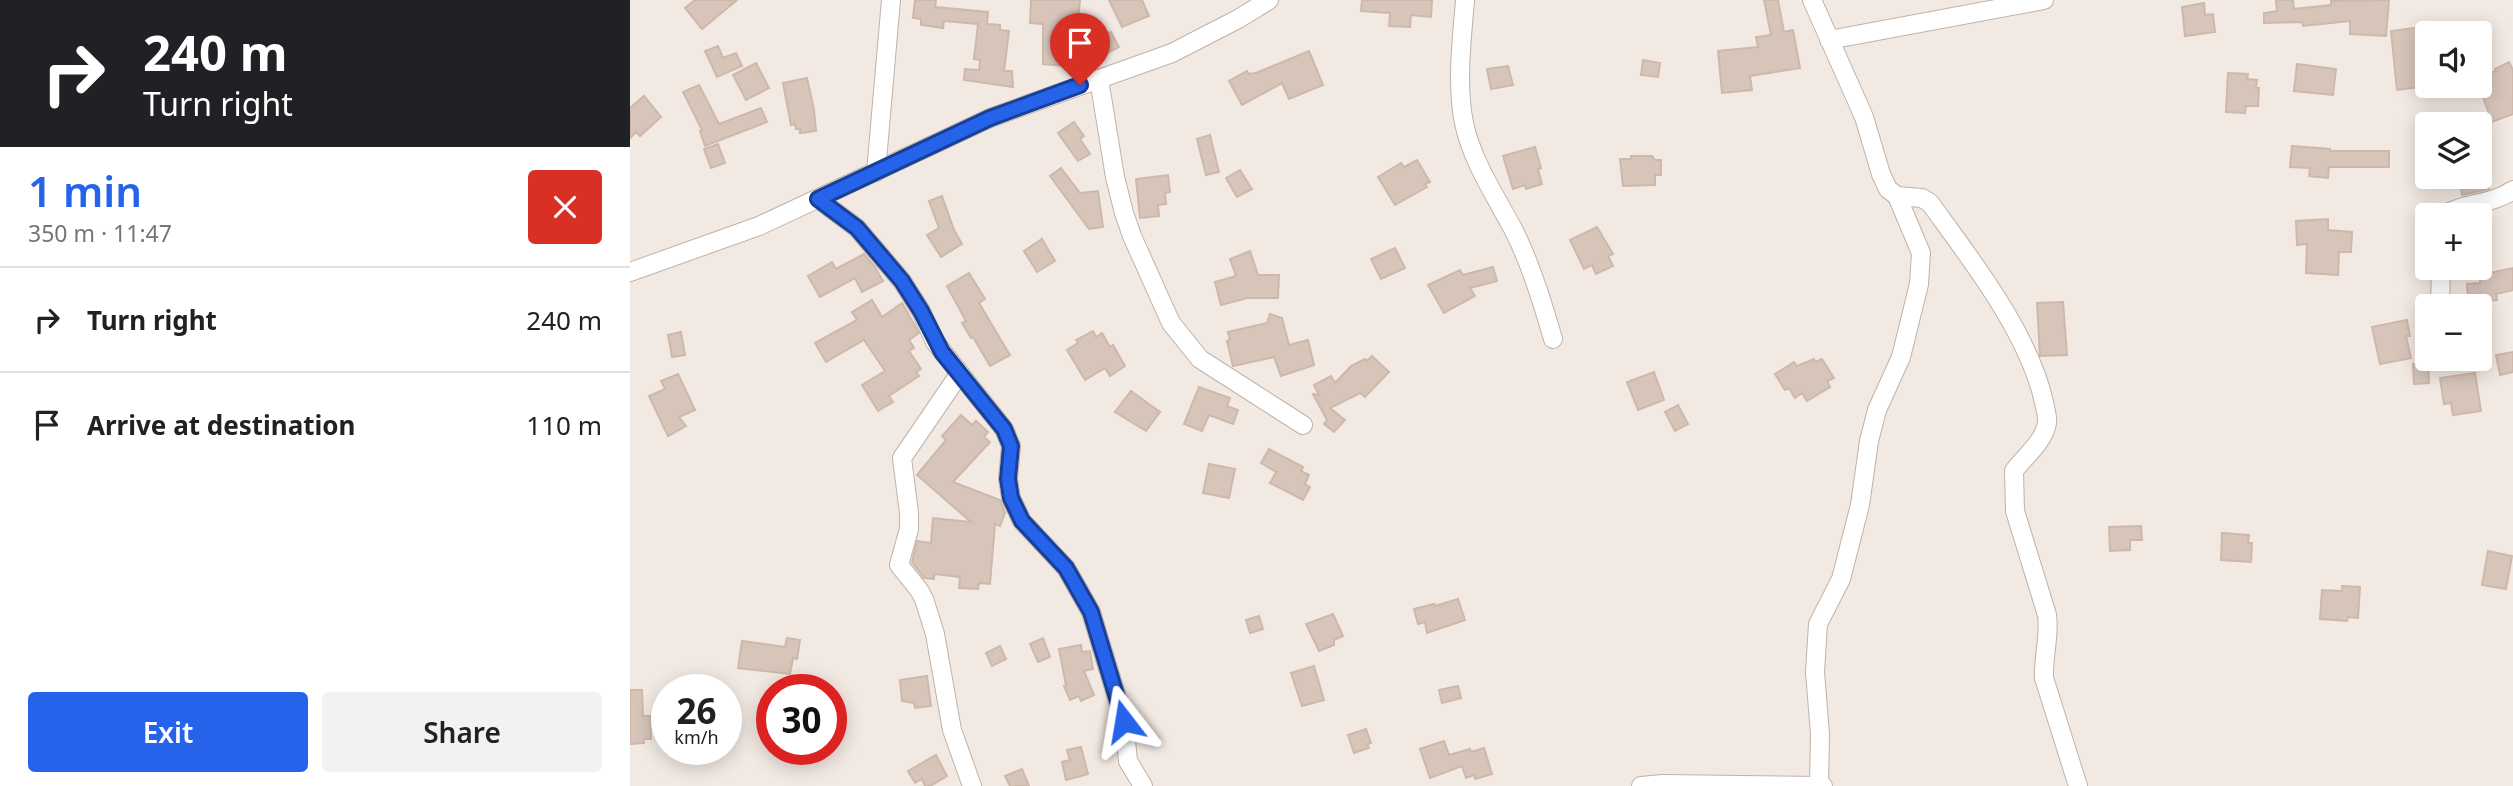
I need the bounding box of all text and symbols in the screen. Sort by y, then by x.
pin [1050,13,1110,85]
text: 240 m [143,19,288,85]
map controls [2415,21,2492,371]
button: sound [2415,21,2492,98]
icon: arrive [1061,24,1099,62]
icon: right [28,28,119,119]
text: Turn right [143,82,293,125]
button: layers [2415,112,2492,189]
text: 1 min [28,162,142,219]
button: close [528,170,602,244]
button: + [2415,203,2492,280]
text: 350 m · 11:47 [28,217,172,249]
button: − [2415,294,2492,371]
icon: right [28,301,66,339]
text: Turn right [87,302,217,338]
text: 240 m [526,302,602,338]
icon: arrive [28,406,66,444]
text: Arrive at destination [87,407,356,443]
text: 110 m [526,407,602,443]
speed limit sign: 30 [756,674,847,765]
position arrow [1087,684,1161,758]
text: 26 [676,687,717,734]
button: Exit [28,692,308,772]
button: Share [322,692,602,772]
text: km/h [674,725,719,749]

